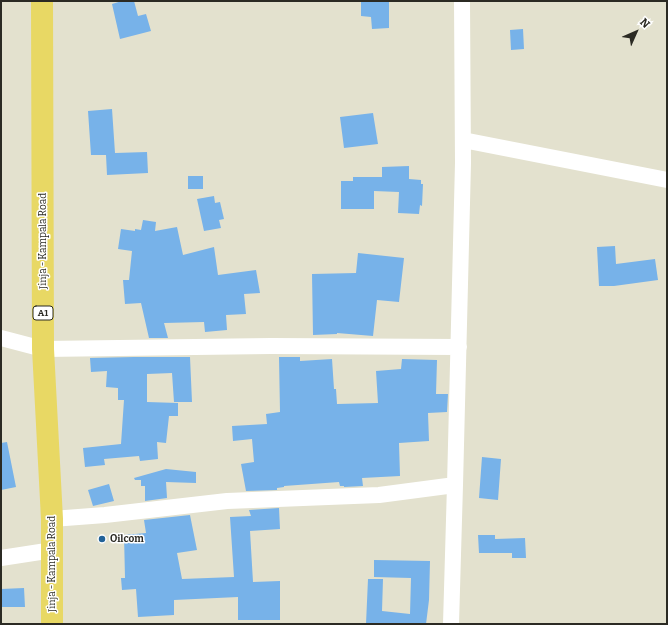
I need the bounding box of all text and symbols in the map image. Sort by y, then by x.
north arrow [616,12,656,52]
text: N [637,16,652,31]
street label: Jinja - Kampala Road [37,193,49,289]
road number: A1 [33,306,53,320]
street label: Jinja - Kampala Road [46,516,58,612]
place label: Oilcom [110,533,144,545]
marker: Oilcom [97,534,107,544]

